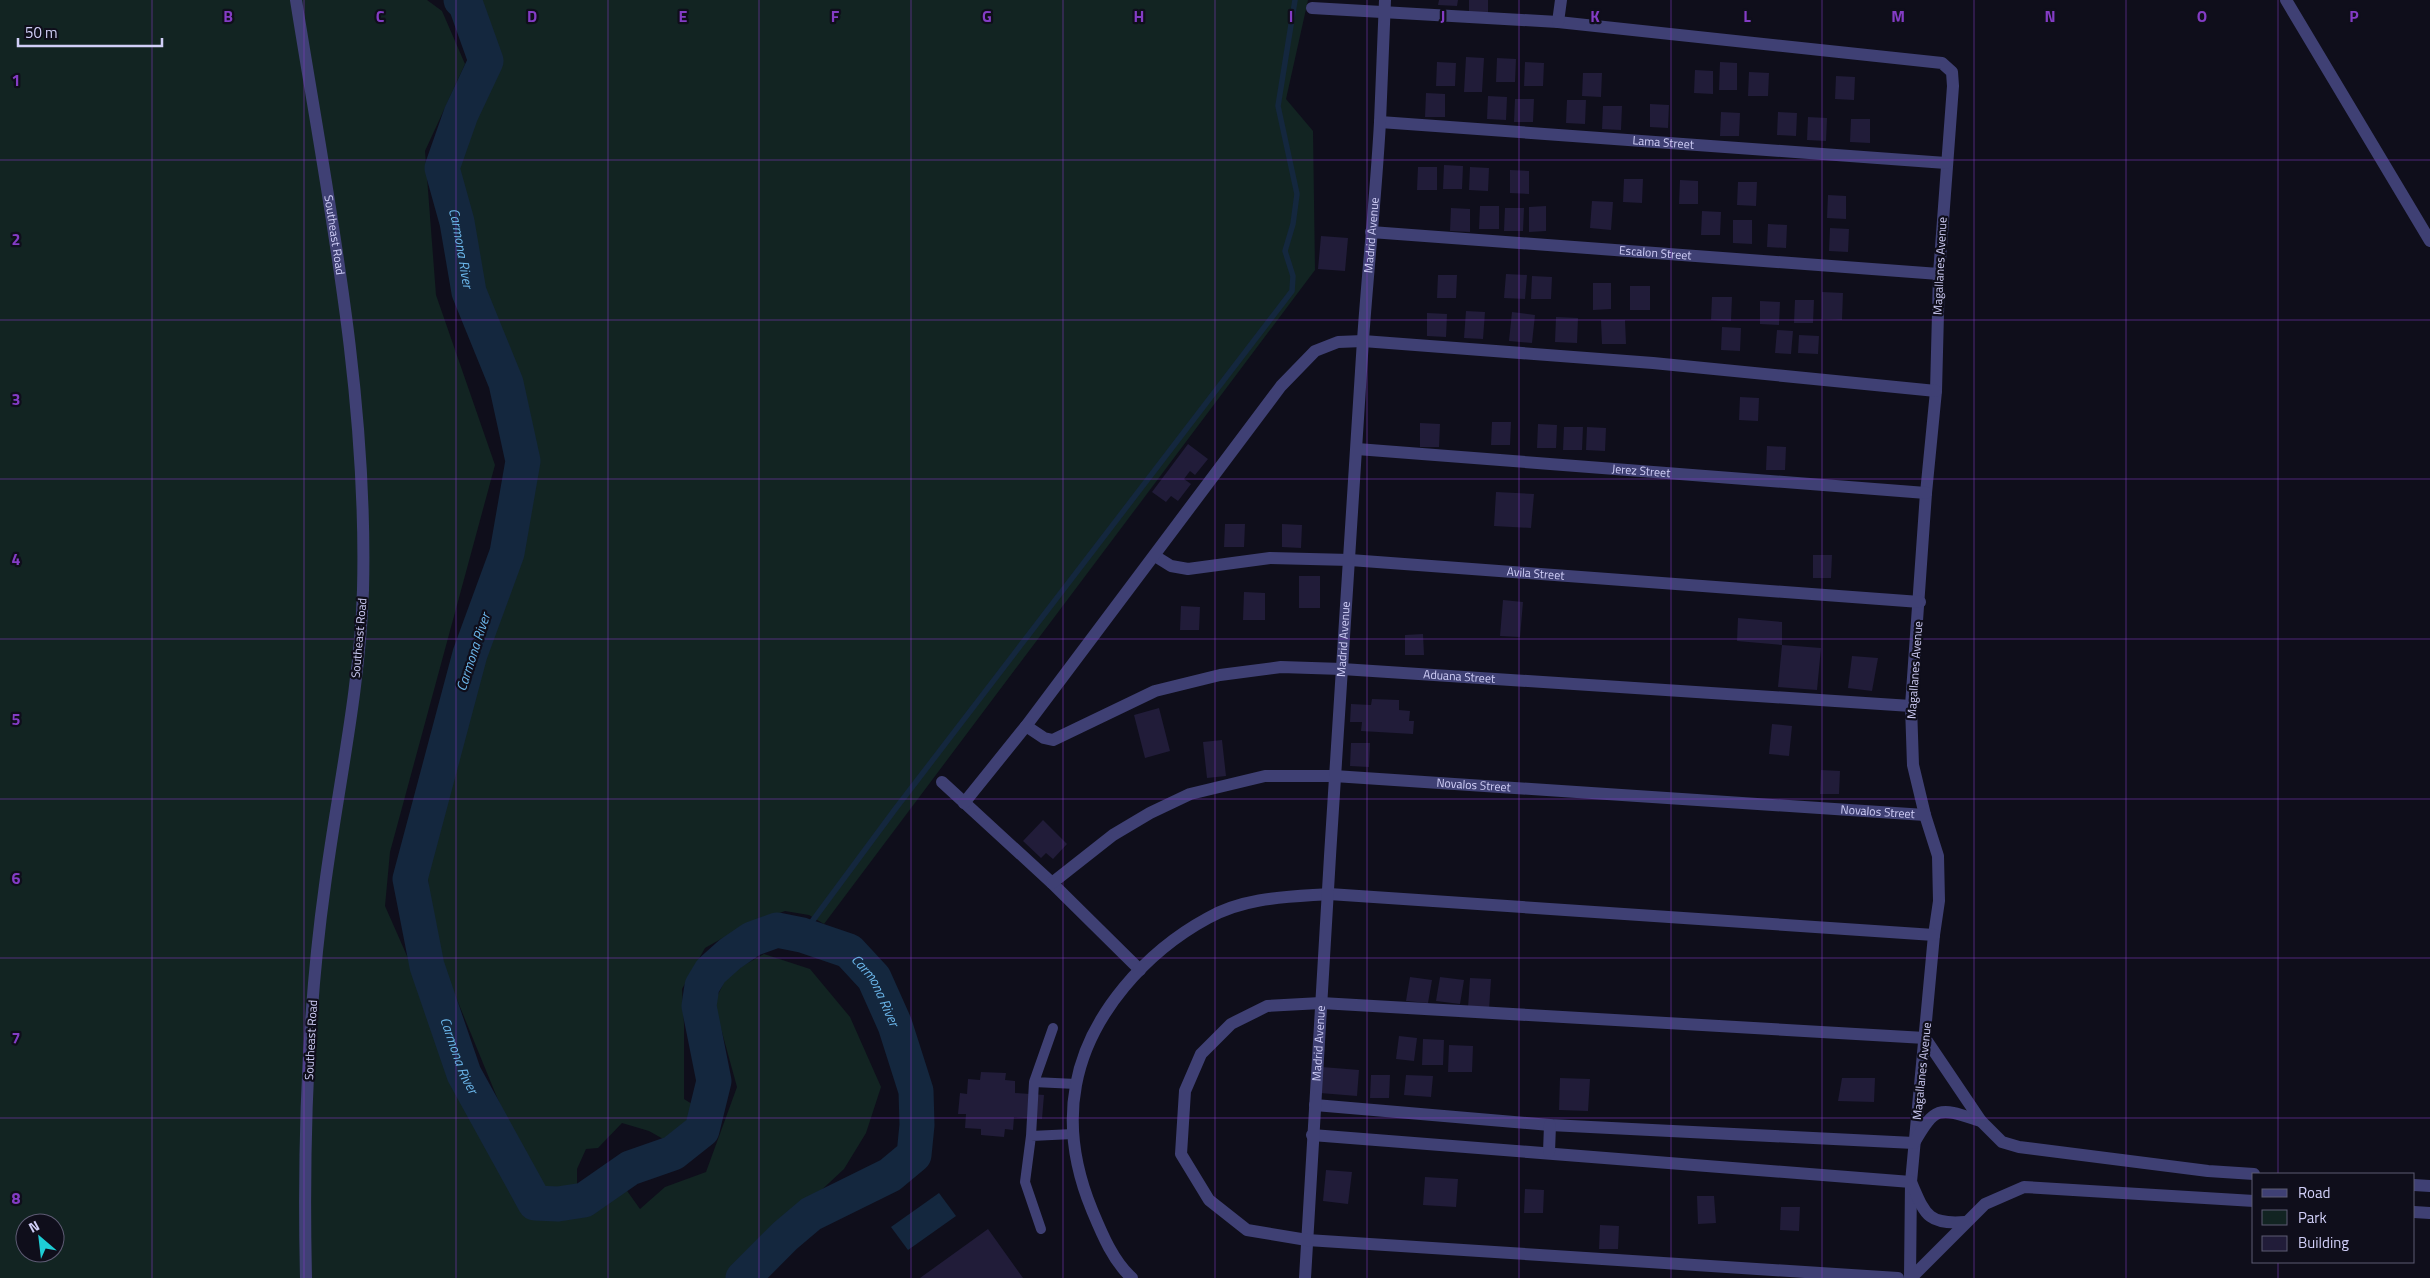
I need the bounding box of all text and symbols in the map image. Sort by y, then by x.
text: B [223,4,233,28]
text: C [376,4,385,28]
text: D [527,4,537,28]
text: E [679,4,688,28]
text: F [831,4,840,28]
text: G [982,4,992,28]
text: H [1134,4,1144,28]
text: I [1289,4,1293,28]
text: J [1441,4,1445,28]
text: K [1590,4,1600,28]
text: L [1743,4,1751,28]
text: M [1891,4,1905,28]
text: N [2044,4,2056,28]
text: O [2197,4,2207,28]
text: P [2349,4,2359,28]
scale bar [18,15,161,47]
text: 50 m [25,21,58,44]
text: 1 [12,68,20,92]
street label: Lama Street [1632,130,1695,154]
street label: Southeast Road [319,194,350,276]
street label: Madrid Avenue [1358,197,1384,274]
water label: Carmona River [444,206,479,291]
street label: Magallanes Avenue [1927,216,1952,315]
text: 2 [12,227,20,251]
street label: Escalon Street [1618,240,1693,265]
text: 3 [12,387,20,411]
street label: Jerez Street [1611,459,1672,482]
text: 4 [12,547,21,571]
street label: Avila Street [1506,562,1566,585]
street label: Southeast Road [346,597,371,679]
street label: Madrid Avenue [1331,601,1355,678]
water label: Carmona River [450,609,496,694]
street label: Magallanes Avenue [1902,620,1927,720]
street label: Aduana Street [1423,664,1497,688]
text: 5 [12,707,21,731]
street label: Novalos Street [1436,773,1512,797]
street label: Novalos Street [1840,799,1916,823]
text: 6 [12,866,21,890]
water label: Carmona River [847,949,906,1031]
street label: Southeast Road [299,999,322,1081]
street label: Madrid Avenue [1306,1005,1330,1082]
water label: Carmona River [435,1014,485,1099]
street label: Magallanes Avenue [1907,1021,1936,1121]
text: 7 [12,1026,20,1050]
legend [2252,1173,2415,1263]
text: Road [2298,1181,2330,1204]
text: 8 [12,1186,21,1210]
text: Park [2298,1206,2327,1229]
north arrow [15,1213,65,1263]
text: N [24,1215,43,1238]
text: Building [2298,1231,2349,1254]

